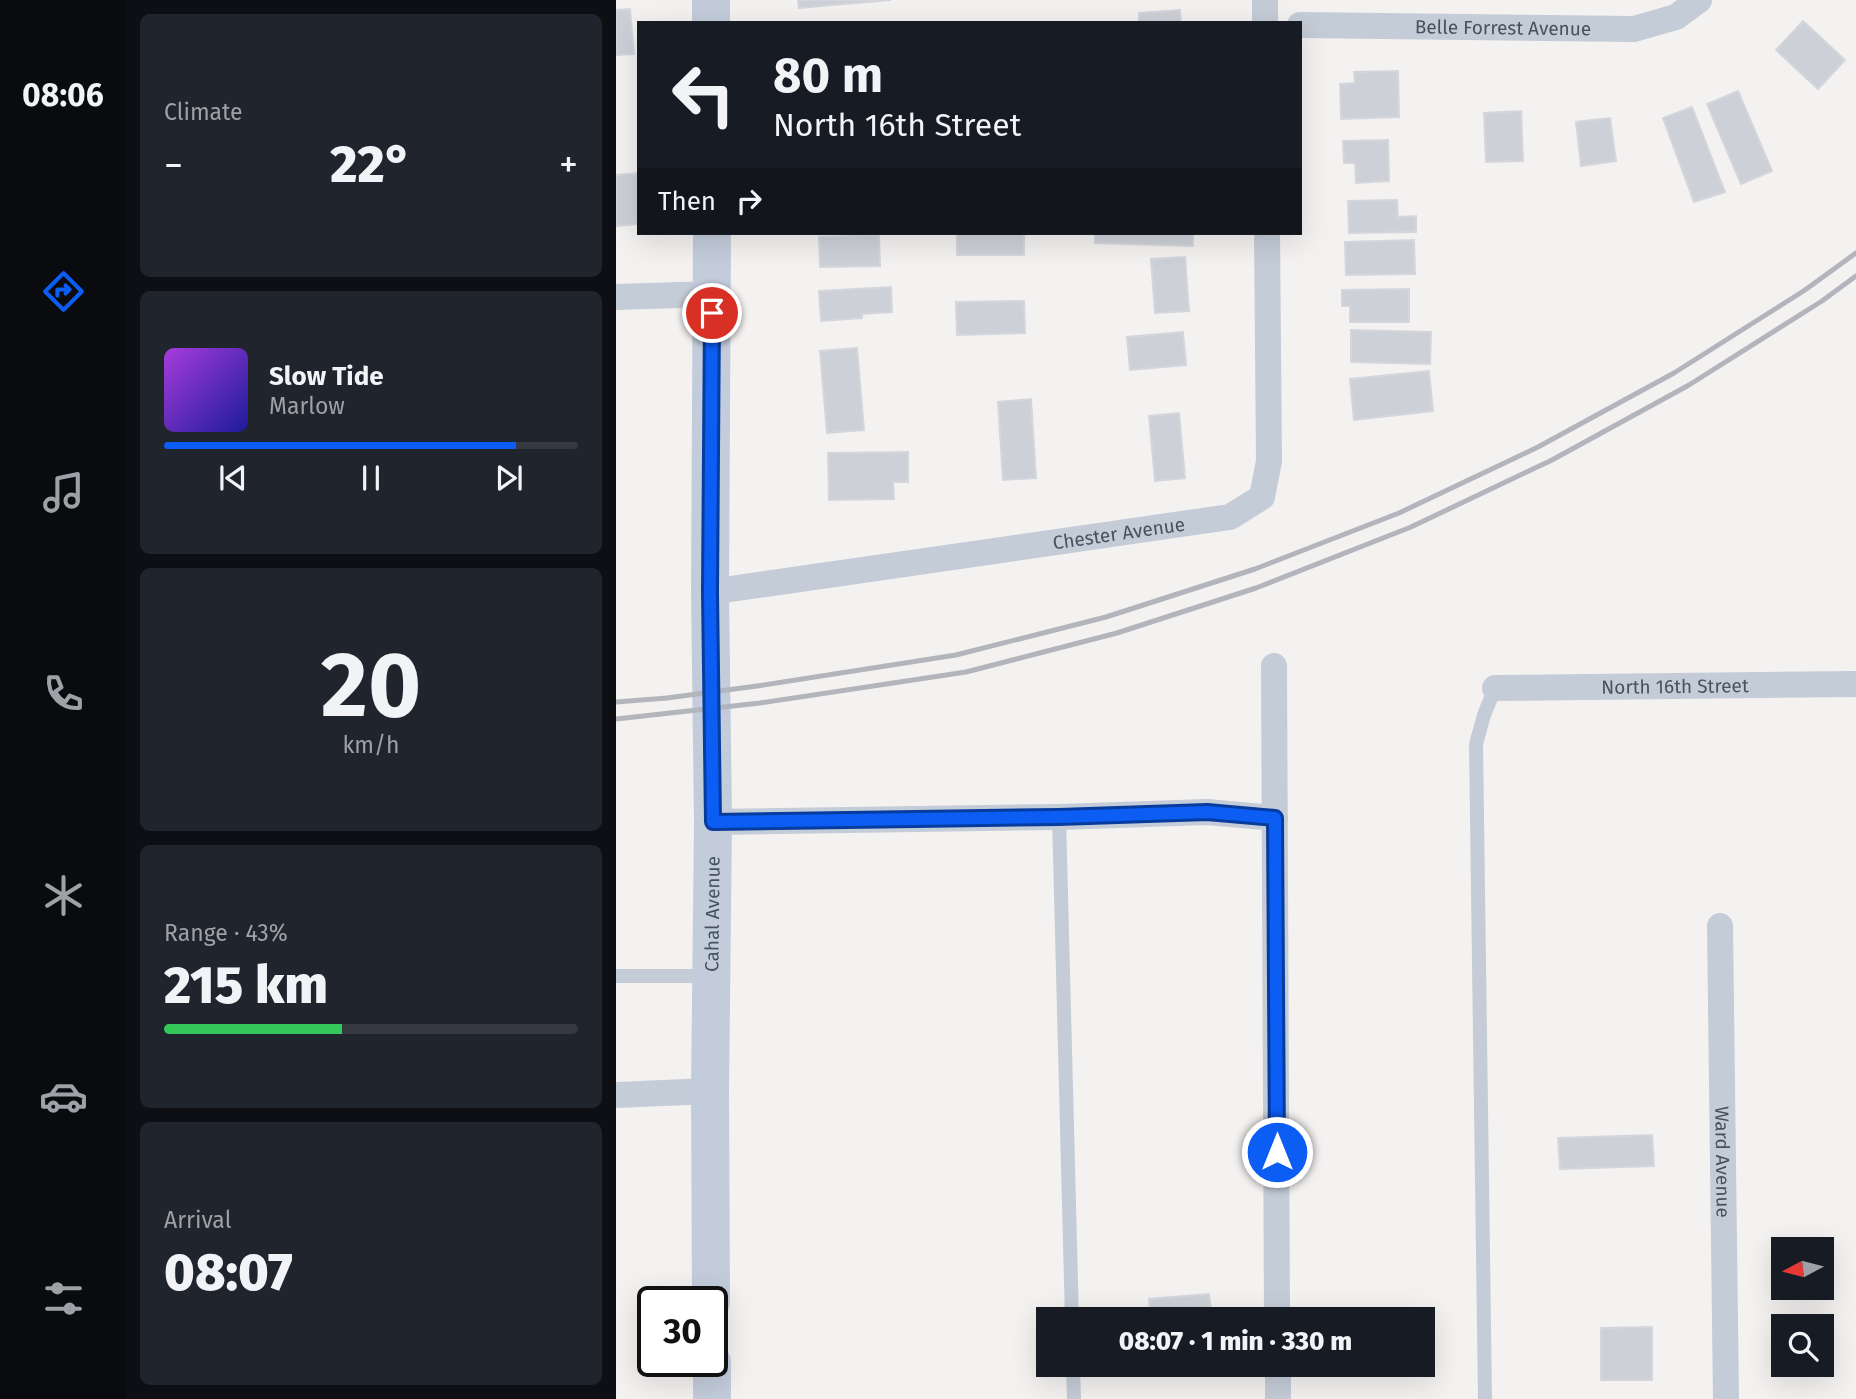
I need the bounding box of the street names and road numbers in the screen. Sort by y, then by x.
street label: Belle Forrest Avenue [1415,15,1591,40]
street label: Chester Avenue [1051,513,1186,554]
street label: North 16th Street [1601,674,1749,699]
street label: Cahal Avenue [700,856,725,972]
street label: Ward Avenue [1710,1106,1735,1218]

